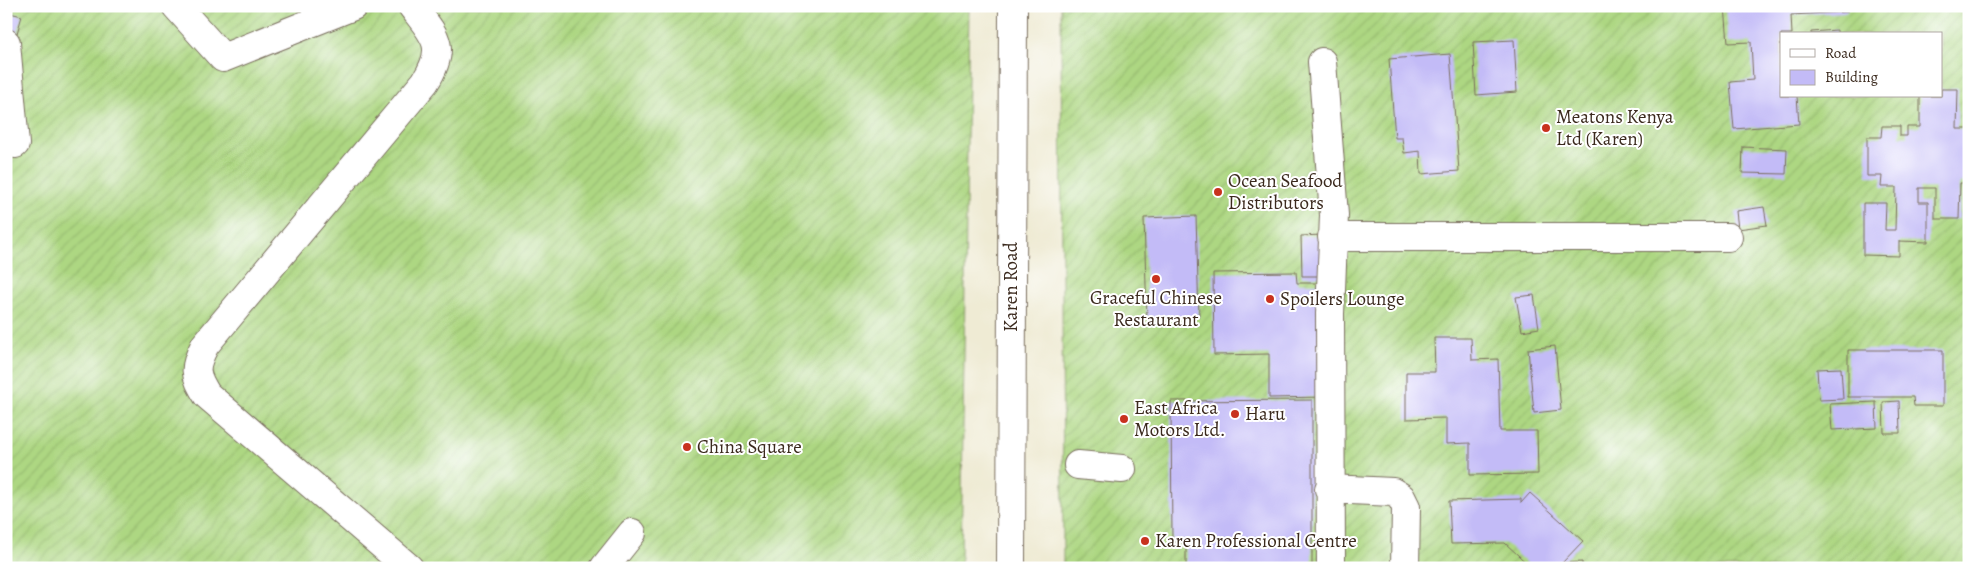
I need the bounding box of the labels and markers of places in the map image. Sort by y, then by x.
place label: Meatons Kenya Ltd (Karen) [1556,104,1674,152]
marker: Meatons Kenya Ltd (Karen) [1540,122,1552,134]
place label: Ocean Seafood Distributors [1228,168,1343,216]
marker: Ocean Seafood Distributors [1212,186,1224,198]
marker: Graceful Chinese Restaurant [1150,273,1162,285]
place label: Graceful Chinese Restaurant [1090,285,1222,333]
place label: Spoilers Lounge [1280,286,1405,312]
marker: Spoilers Lounge [1264,293,1276,305]
place label: East Africa Motors Ltd. [1134,395,1226,443]
place label: Haru [1245,401,1286,427]
marker: Haru [1229,408,1241,420]
marker: East Africa Motors Ltd. [1118,413,1130,425]
place label: China Square [697,434,802,460]
marker: China Square [681,441,693,453]
place label: Karen Professional Centre [1155,528,1357,554]
marker: Karen Professional Centre [1139,535,1151,547]

